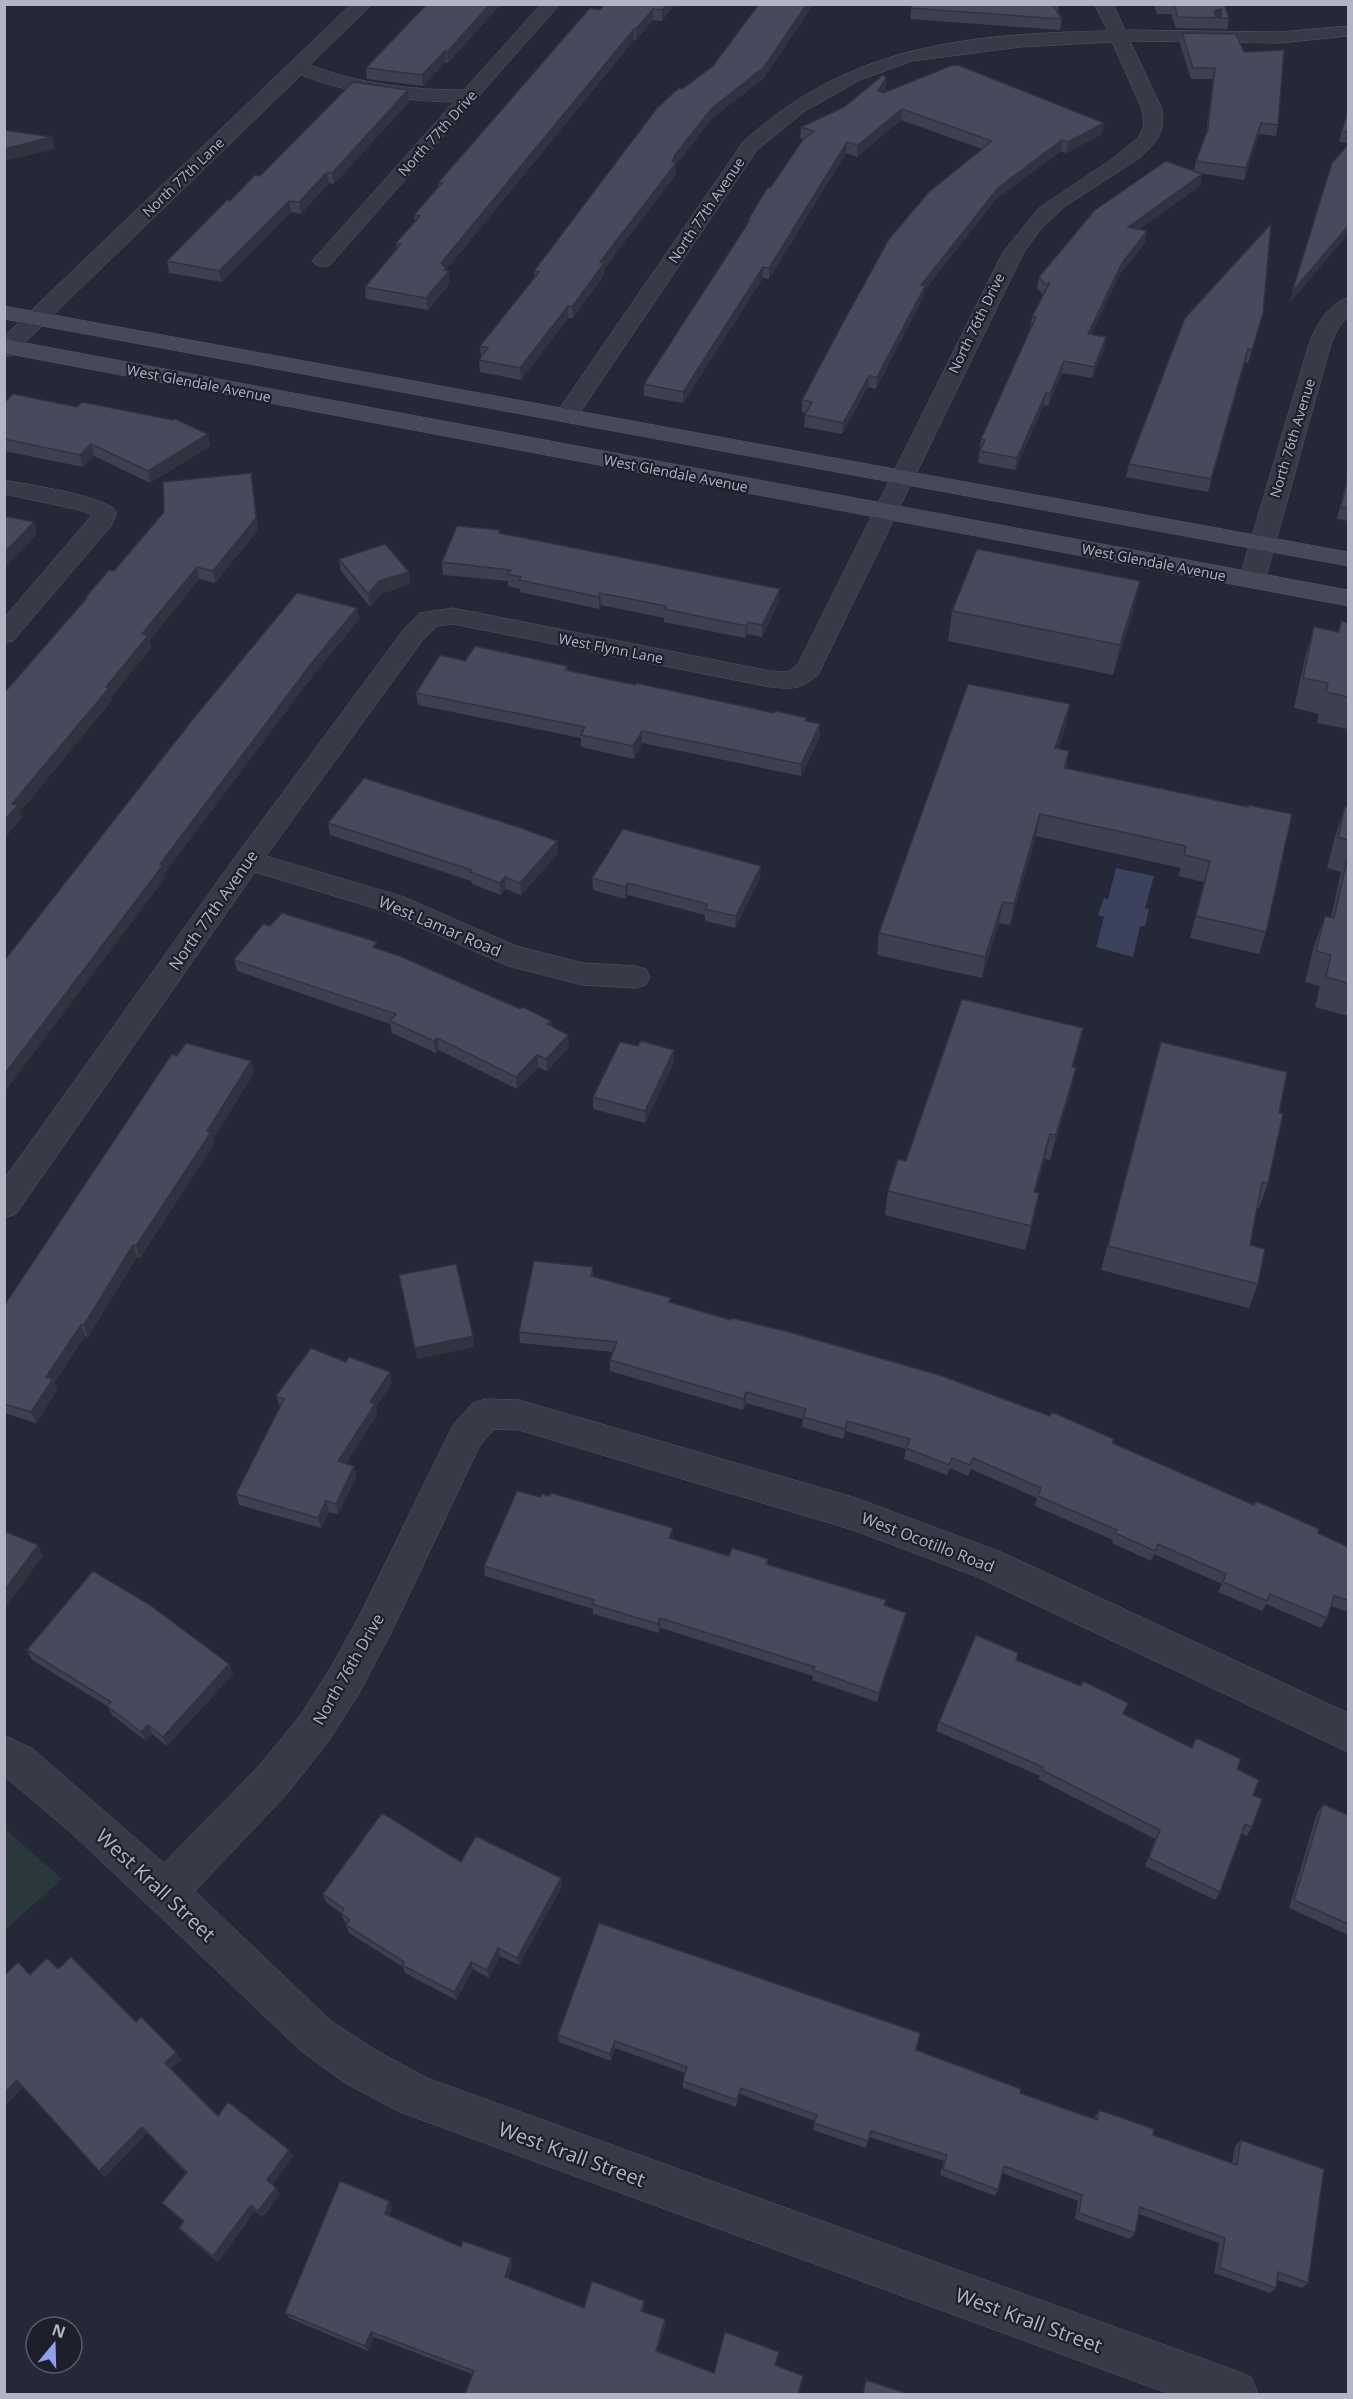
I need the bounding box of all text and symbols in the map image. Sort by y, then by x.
street label: North 77th Drive [393,86,481,180]
street label: North 77th Lane [138,133,228,221]
street label: North 77th Avenue [663,153,749,267]
street label: North 76th Drive [943,270,1009,376]
street label: West Glendale Avenue [125,360,273,406]
street label: North 76th Avenue [1265,376,1319,500]
street label: West Glendale Avenue [602,450,750,496]
street label: West Glendale Avenue [1080,539,1228,585]
street label: West Flynn Lane [557,629,665,667]
street label: North 77th Avenue [163,846,263,974]
street label: West Lamar Road [375,890,505,962]
street label: West Ocotillo Road [858,1507,998,1577]
street label: North 76th Drive [307,1609,389,1729]
street label: West Krall Street [90,1823,222,1947]
street label: West Krall Street [495,2115,649,2193]
street label: West Krall Street [952,2281,1106,2359]
north arrow [24,2315,84,2375]
text: N [49,2318,69,2343]

